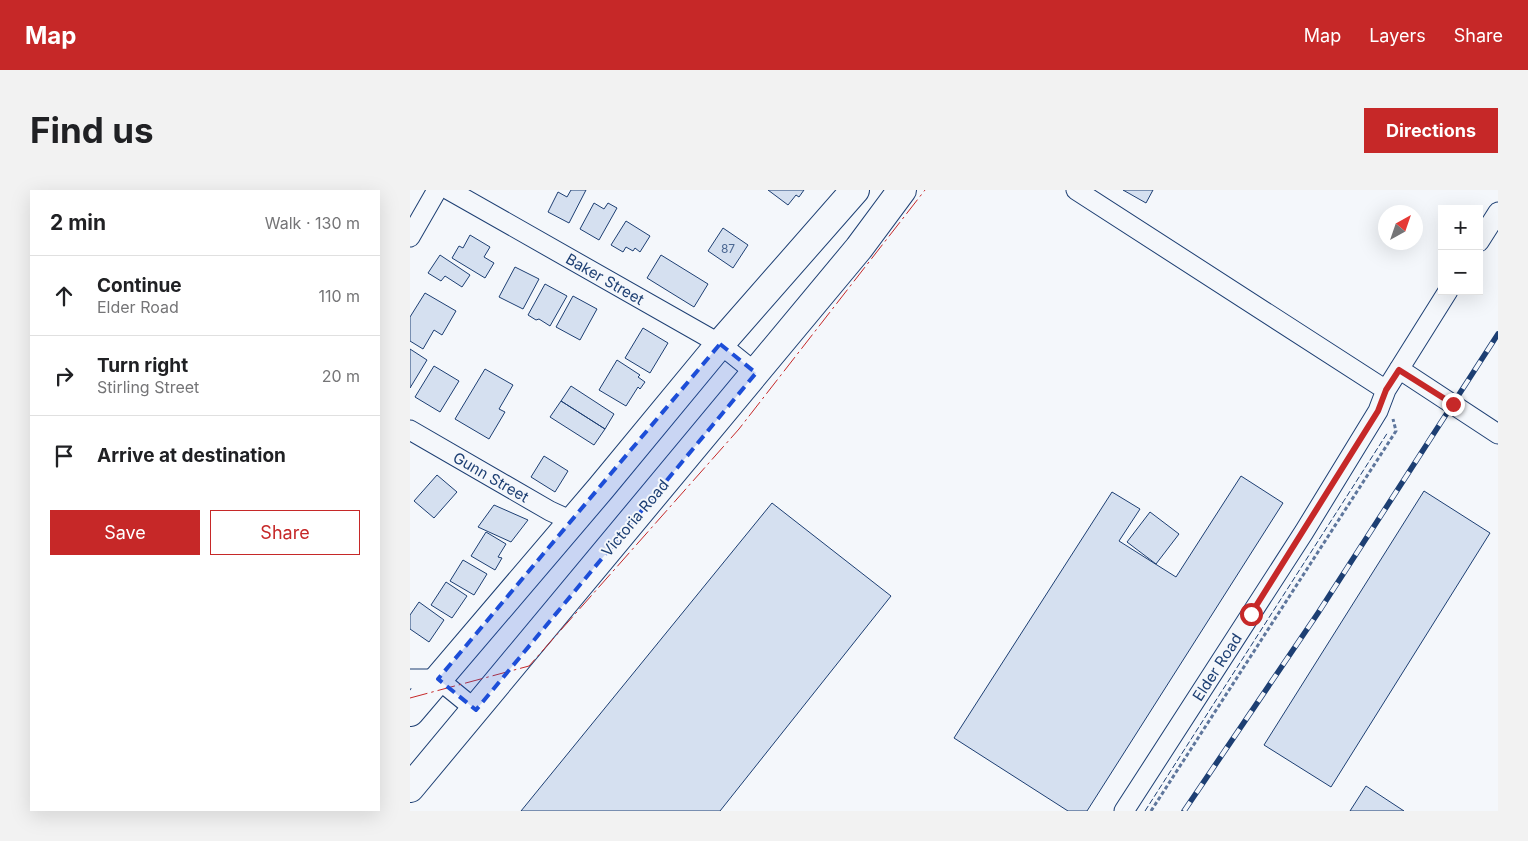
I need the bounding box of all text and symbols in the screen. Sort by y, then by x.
text: Map [25,21,76,50]
text: Map [1304,25,1341,46]
text: Layers [1369,25,1426,46]
text: Share [1454,25,1503,46]
button: Directions [1364,108,1498,153]
text: Find us [30,109,154,151]
north arrow [1378,205,1423,250]
map controls [1438,205,1483,295]
button: + [1438,205,1483,250]
text: 2 min [50,210,106,235]
text: Walk · 130 m [265,213,360,233]
house number: 87 [721,241,735,256]
street label: Baker Street [563,249,648,309]
button: − [1438,250,1483,295]
text: Continue [97,274,182,297]
icon: ahead [50,282,78,310]
text: 110 m [318,286,360,306]
text: Elder Road [97,297,179,317]
text: Turn right [97,354,188,377]
icon: right [50,362,78,390]
text: 20 m [322,366,360,386]
text: Stirling Street [97,377,199,397]
route end [1442,393,1465,416]
icon: arrive [50,442,78,470]
text: Arrive at destination [97,444,286,467]
street label: Gunn Street [450,448,532,506]
street label: Victoria Road [597,476,673,560]
button: Save [50,510,200,555]
button: Share [210,510,360,555]
route start [1240,603,1263,626]
street label: Elder Road [1188,630,1246,704]

